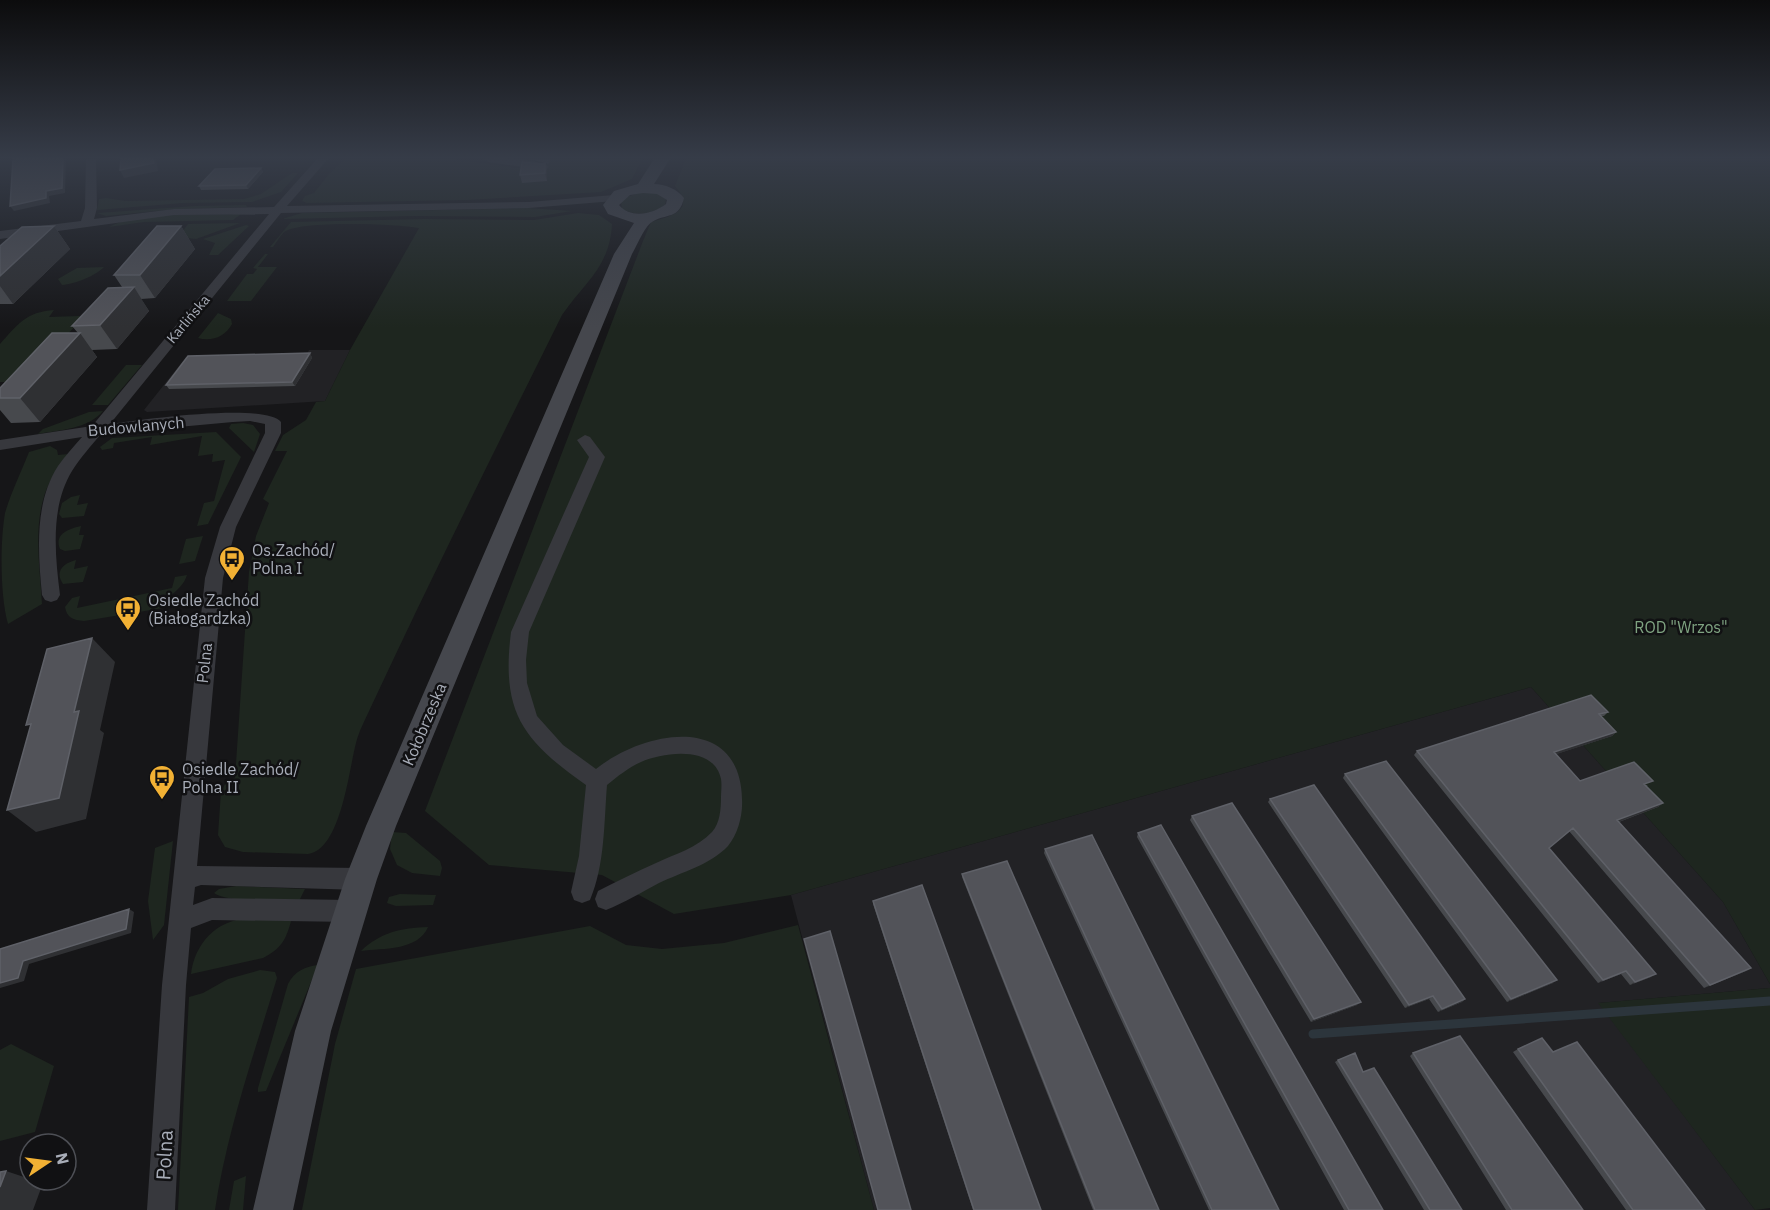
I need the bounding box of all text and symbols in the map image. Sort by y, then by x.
street label: Karlińska [162,291,214,347]
street label: Budowlanych [87,412,185,440]
place label: Os.Zachód/ Polna I [252,540,335,578]
bus stop icon: Os.Zachód/ Polna I [217,544,247,582]
place label: Osiedle Zachód (Białogardzka) [148,590,259,628]
bus stop icon: Osiedle Zachód (Białogardzka) [113,594,143,632]
park label: ROD "Wrzos" [1634,617,1728,637]
street label: Polna [192,641,216,684]
street label: Kołobrzeska [398,679,451,768]
place label: Osiedle Zachód/ Polna II [182,759,299,797]
bus stop icon: Osiedle Zachód/ Polna II [147,763,177,801]
street label: Polna [149,1129,179,1181]
north arrow [18,1132,78,1192]
text: N [52,1151,74,1167]

